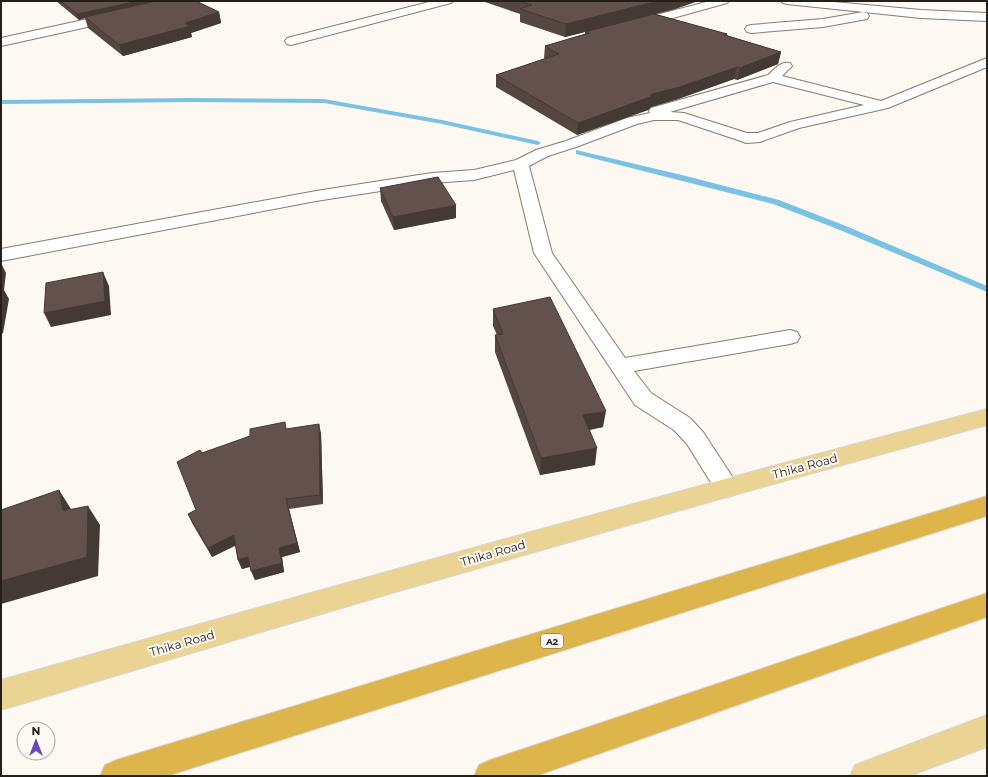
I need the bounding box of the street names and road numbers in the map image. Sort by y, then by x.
street label: Thika Road [771,450,839,482]
street label: Thika Road [459,537,527,569]
street label: Thika Road [148,627,216,659]
road number: A2 [541,634,563,648]

